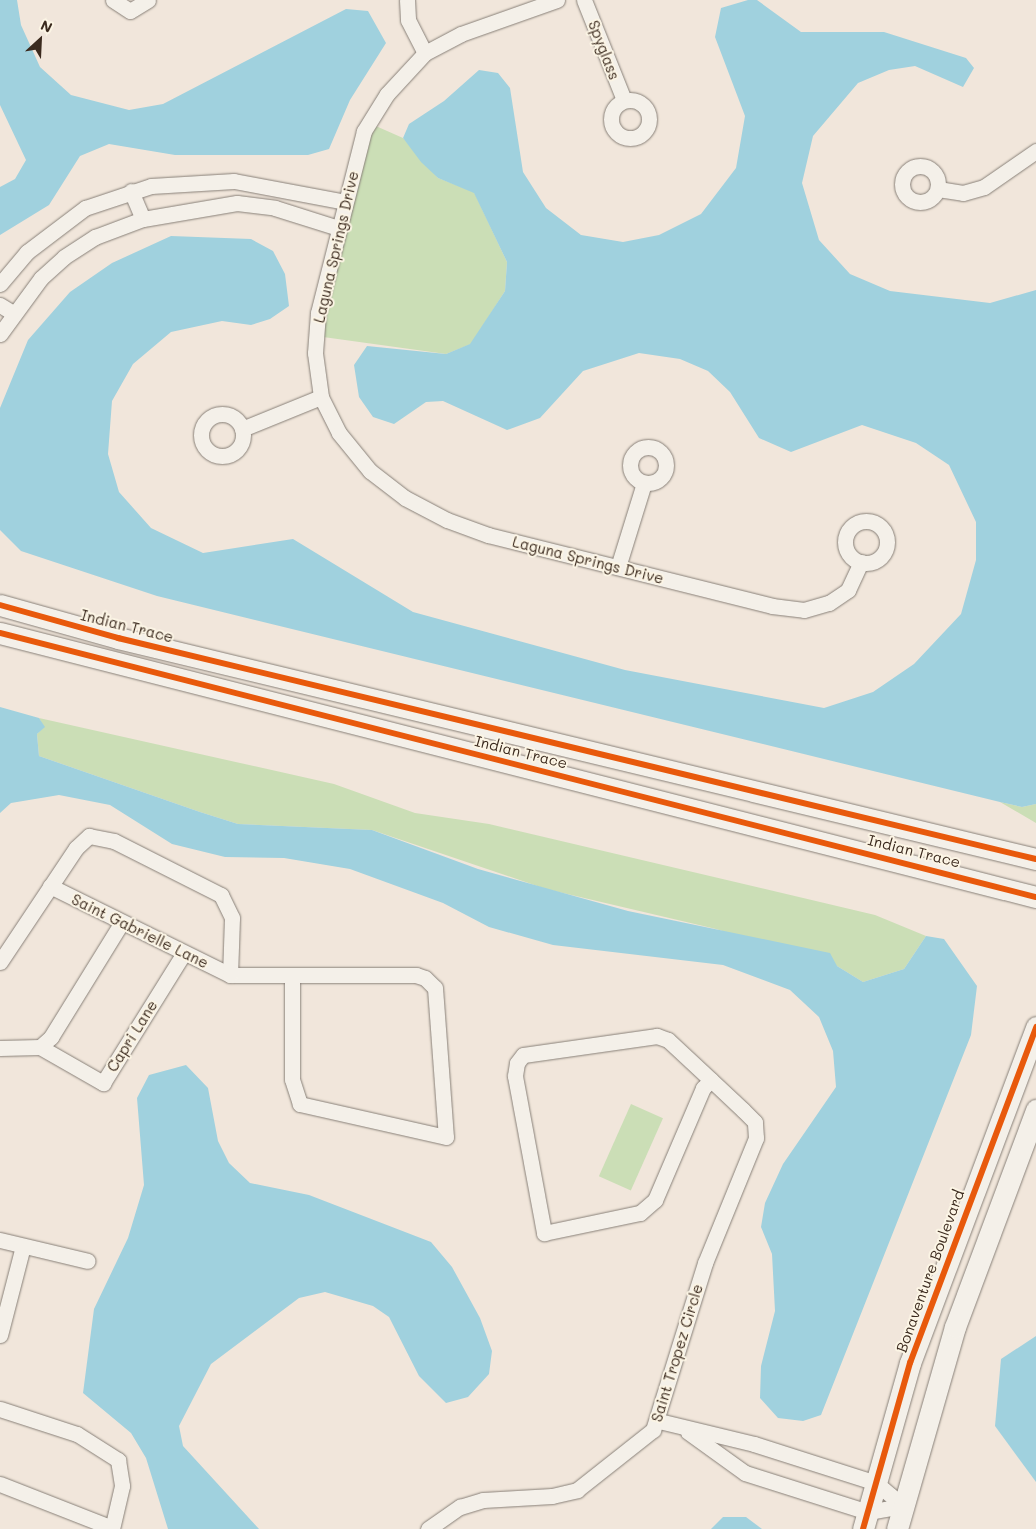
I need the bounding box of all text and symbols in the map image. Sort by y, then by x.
north arrow [15,15,65,65]
text: N [38,15,55,37]
street label: Spyglass [585,18,623,82]
street label: Laguna Springs Drive [310,169,362,325]
street label: Laguna Springs Drive [511,532,665,588]
street label: Indian Trace [79,606,175,646]
street label: Indian Trace [473,732,569,772]
street label: Indian Trace [866,831,962,871]
street label: Saint Gabrielle Lane [69,890,211,972]
street label: Capri Lane [103,997,161,1075]
street label: Bonaventure Boulevard [892,1187,968,1355]
street label: Saint Tropez Circle [647,1282,707,1424]

